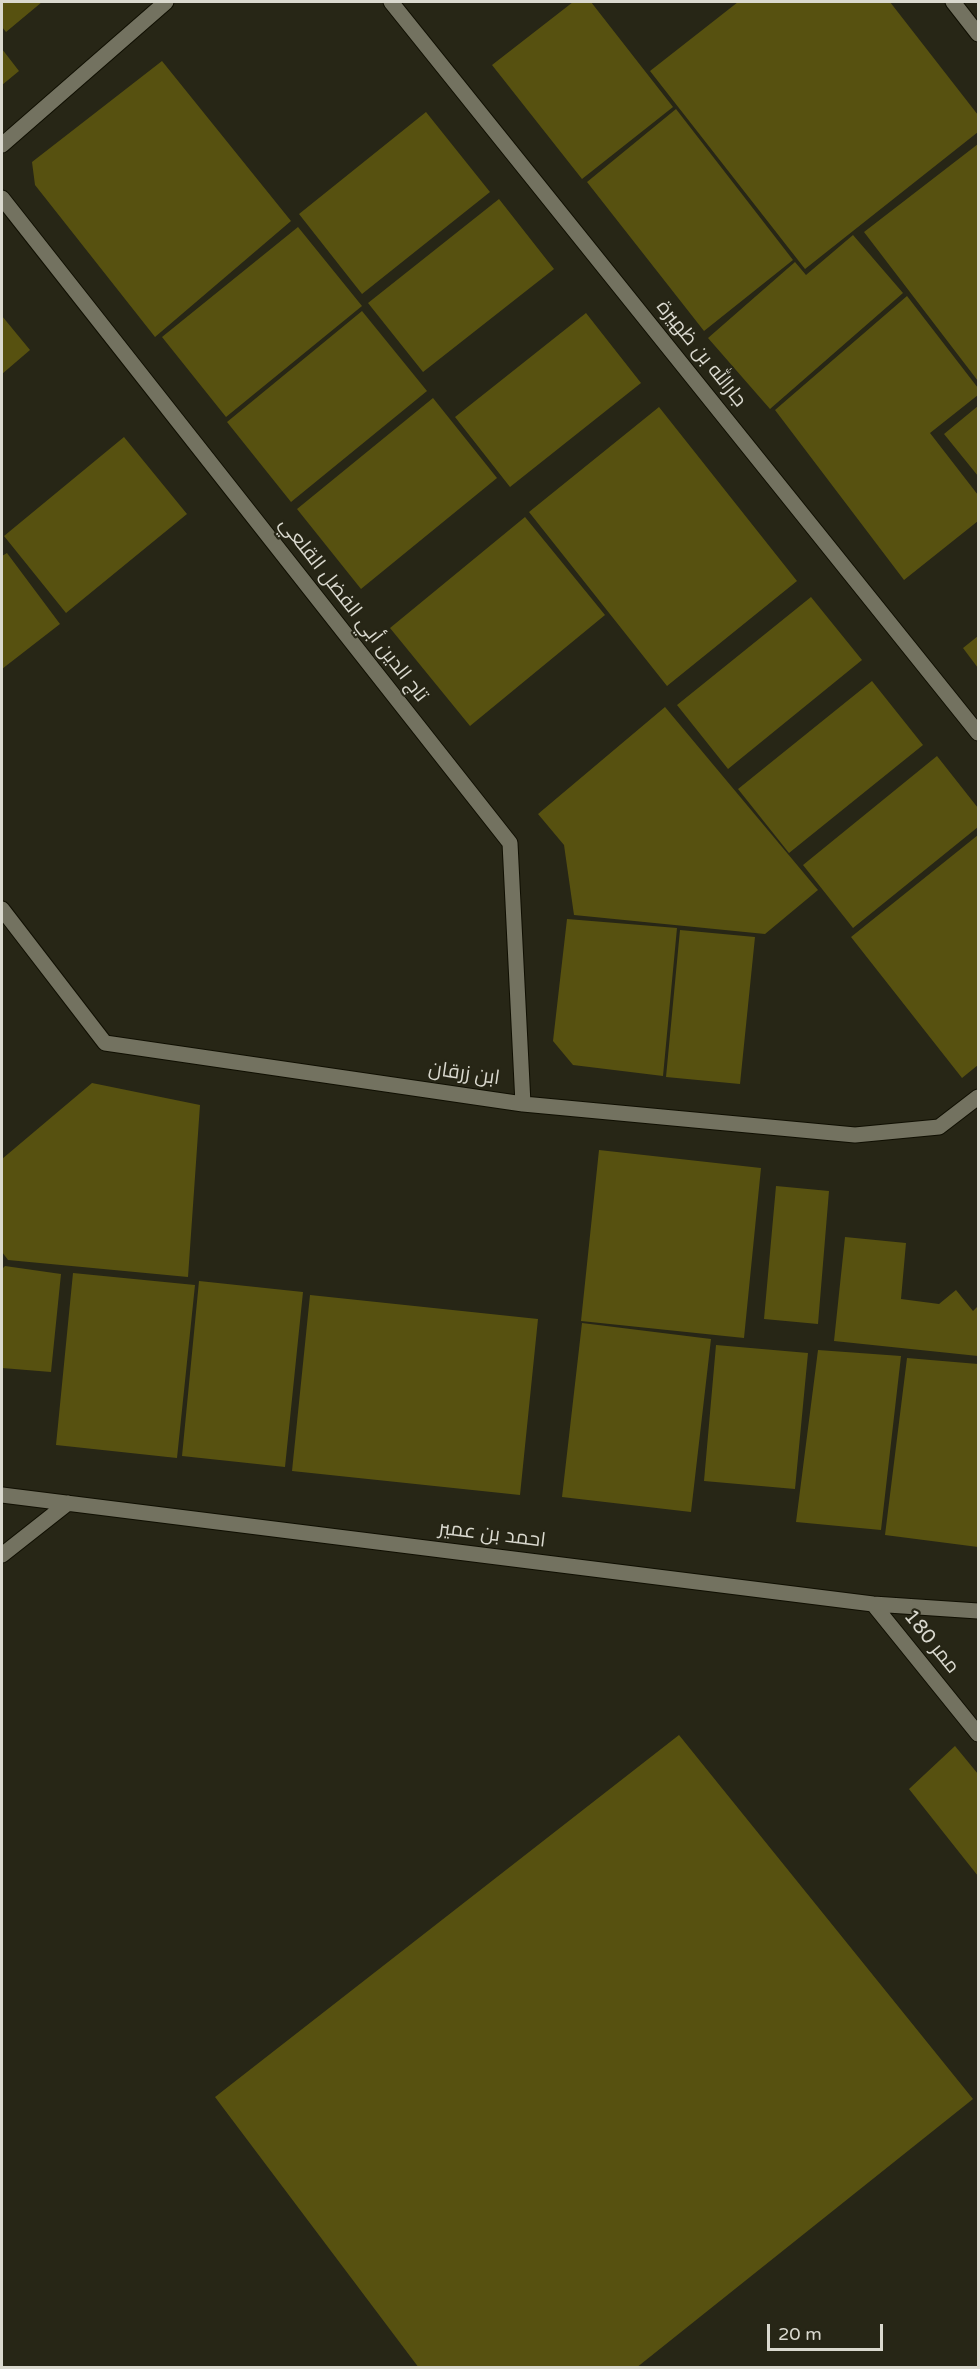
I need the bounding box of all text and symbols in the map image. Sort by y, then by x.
street label: جارالله بن ظهيرة [651,296,751,412]
street label: تاج الدين أبي الفضل القلعي [273,513,433,707]
street label: ابن زرقان [427,1057,501,1091]
street label: احمد بن عمير [437,1517,547,1553]
street label: ممر 180 [898,1605,964,1679]
scale bar [770,2312,886,2350]
text: 20 m [778,2323,822,2345]

